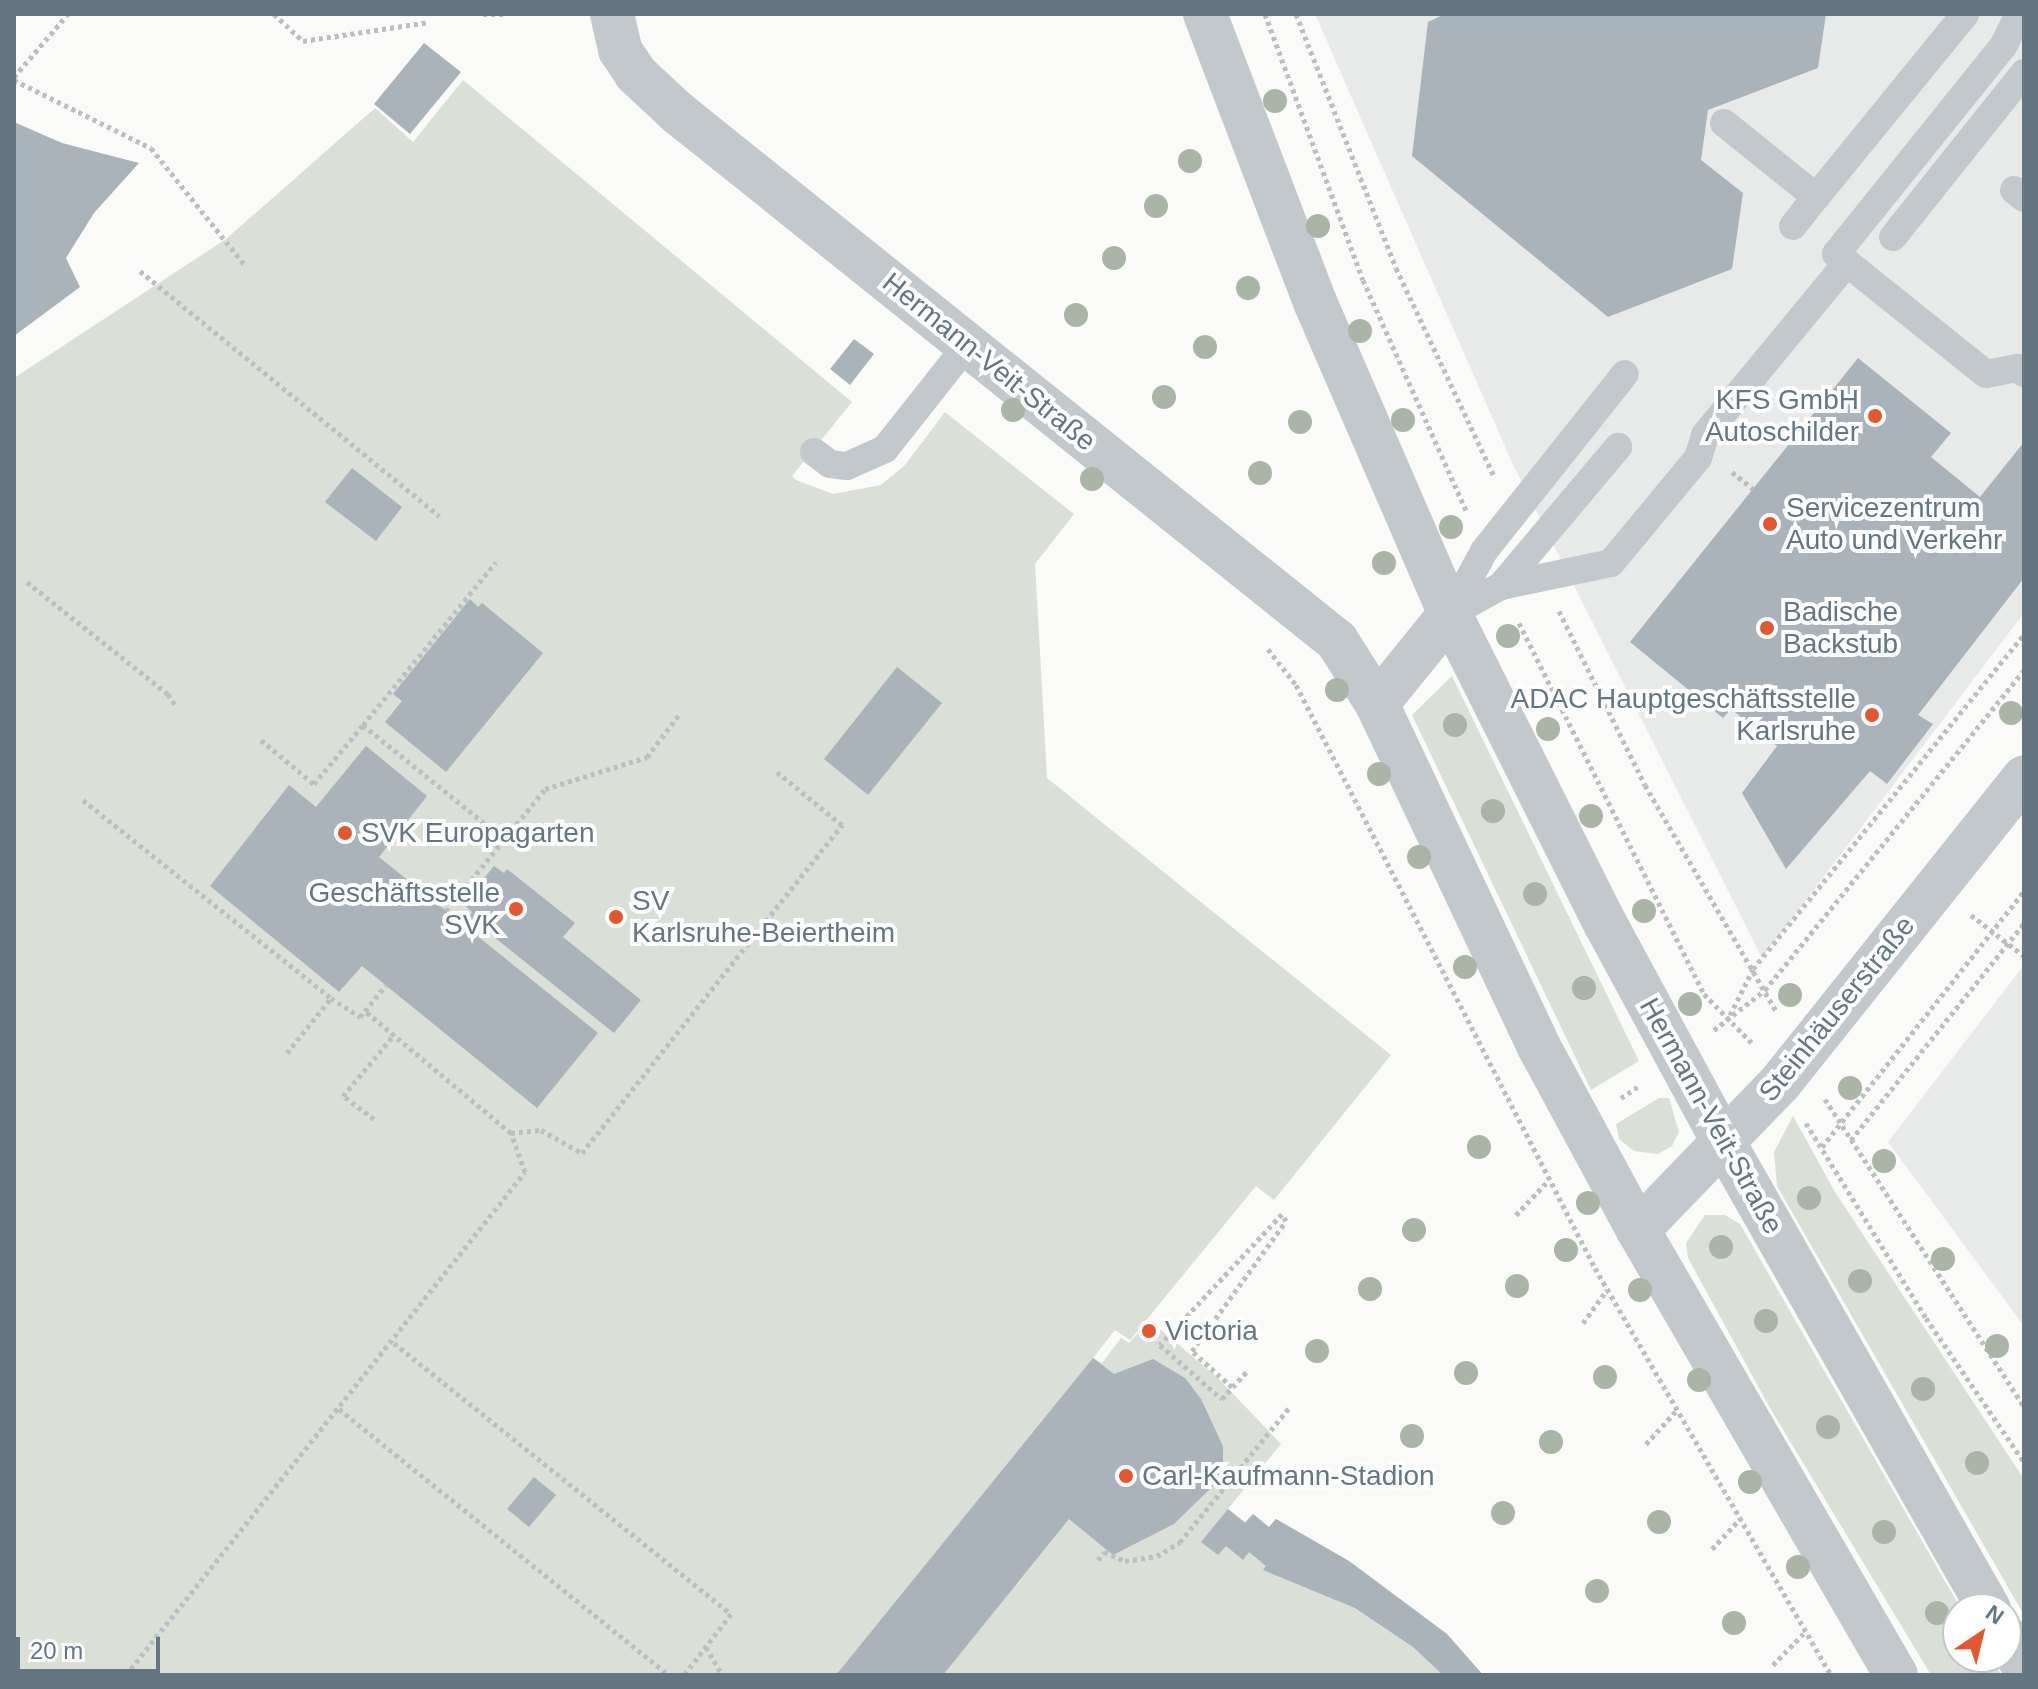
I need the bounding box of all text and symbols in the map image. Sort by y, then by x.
street label: Hermann-Veit-Straße [876,266,1102,458]
place label: KFS GmbH Autoschilder [1705,383,1859,449]
marker: KFS GmbH Autoschilder [1866,407,1884,425]
place label: Servicezentrum Auto und Verkehr [1786,491,2002,557]
marker: Servicezentrum Auto und Verkehr [1761,515,1779,533]
place label: Badische Backstub [1783,595,1898,661]
marker: Badische Backstub [1758,619,1776,637]
place label: ADAC Hauptgeschäftsstelle Karlsruhe [1510,682,1856,748]
marker: ADAC Hauptgeschäftsstelle Karlsruhe [1863,706,1881,724]
place label: SVK Europagarten [361,816,594,850]
marker: SVK Europagarten [336,824,354,842]
place label: Geschäftsstelle SVK [309,876,500,942]
place label: SV Karlsruhe-Beiertheim [632,884,895,950]
marker: Geschäftsstelle SVK [507,900,525,918]
marker: SV Karlsruhe-Beiertheim [607,908,625,926]
street label: Steinhäuserstraße [1752,910,1922,1108]
street label: Hermann-Veit-Straße [1632,992,1790,1240]
place label: Victoria [1165,1314,1258,1348]
marker: Victoria [1140,1322,1158,1340]
place label: Carl-Kaufmann-Stadion [1142,1459,1435,1493]
marker: Carl-Kaufmann-Stadion [1117,1467,1135,1485]
north arrow [1942,1593,2022,1673]
text: N [1981,1600,2009,1629]
scale bar [20,1621,164,1671]
text: 20 m [30,1637,83,1664]

